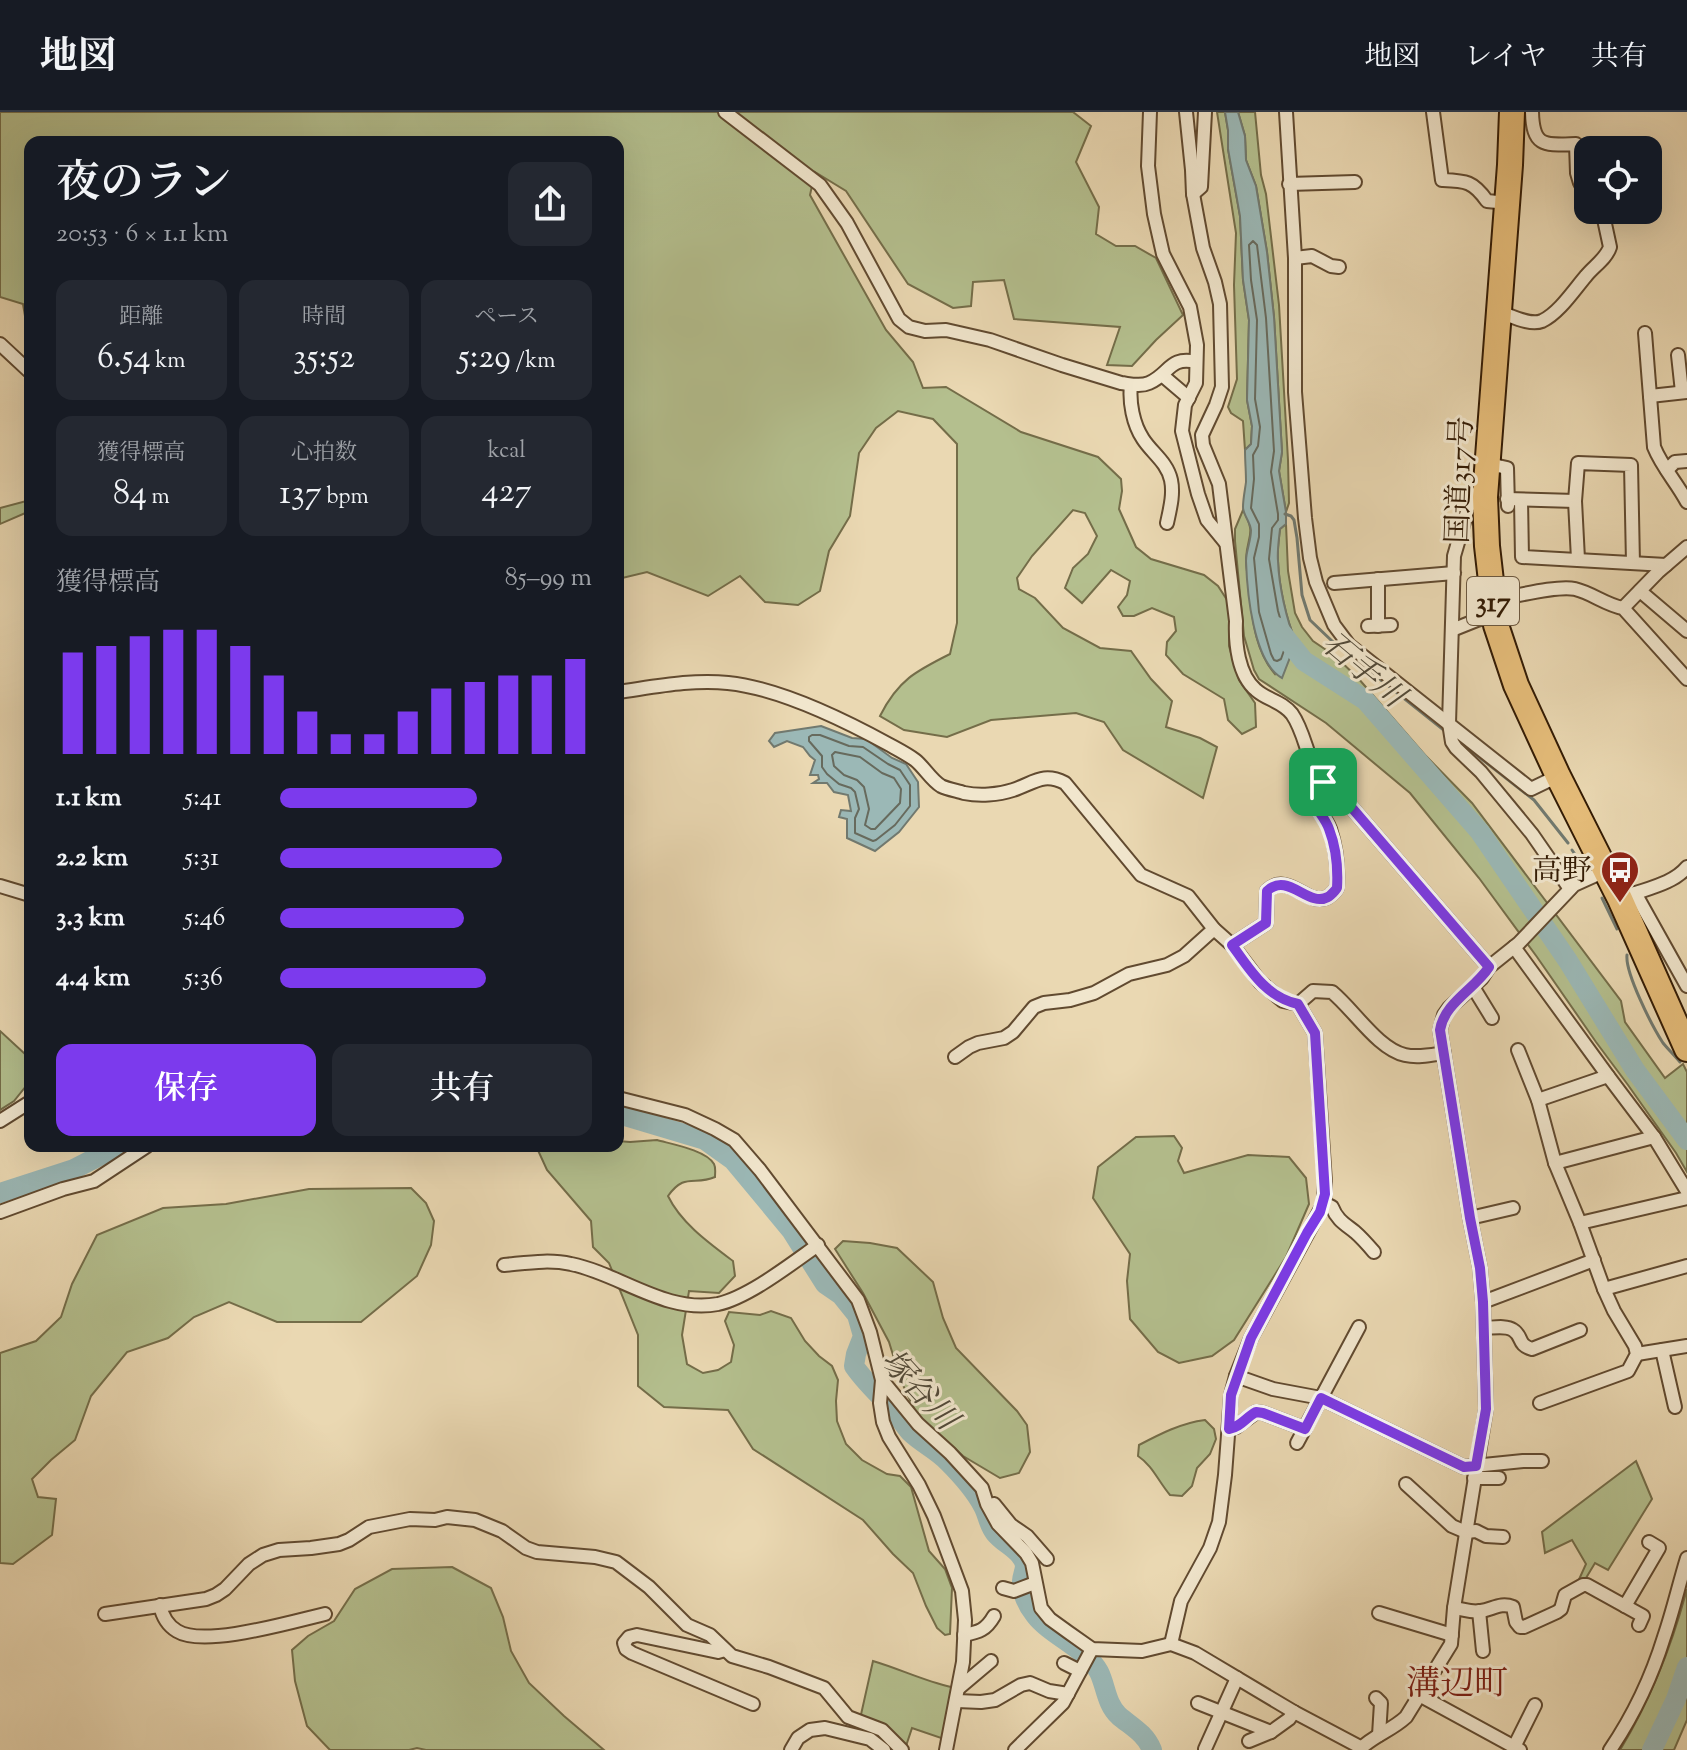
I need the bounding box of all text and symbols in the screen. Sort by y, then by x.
text: 地図 [40,32,116,86]
text: 地図 [1364,38,1420,78]
text: レイヤ [1464,38,1547,78]
text: 共有 [1591,38,1647,78]
map controls [1574,136,1662,224]
button: locate [1574,136,1662,224]
text: 夜のラン [56,154,232,217]
button: share [508,162,592,246]
text: 20:53 · 6 × 1.1 km [56,216,229,253]
text: 距離 [119,302,163,334]
text: 時間 [302,302,346,334]
text: ペース [474,302,539,334]
text: 6.54 [97,334,151,383]
text: 35:52 [293,334,355,383]
text: 5:29 [458,334,511,383]
text: km [151,346,186,378]
text: /km [511,346,555,378]
street label: 国道317号 [1438,416,1485,544]
text: kcal [488,436,526,468]
text: 獲得標高 [97,438,185,470]
text: 心拍数 [291,438,357,470]
text: 427 [482,468,532,517]
text: 84 [113,470,147,519]
text: 137 [279,470,322,519]
text: m [147,482,170,514]
text: bpm [322,482,369,514]
text: 85–99 m [505,560,592,597]
text: 獲得標高 [56,565,160,602]
road number: 317 [1467,577,1519,625]
water label: 石手川 [1311,623,1416,722]
pin [1289,748,1357,816]
icon: arrive [1301,760,1345,804]
text: 1.1 km [56,780,121,817]
text: 5:41 [184,780,222,817]
text: 2.2 km [56,840,128,877]
text: 5:31 [184,840,219,877]
bus stop icon: 高野 [1599,849,1641,904]
place label: 高野 [1532,851,1592,894]
text: 3.3 km [56,900,125,937]
text: 5:46 [184,900,225,937]
text: 4.4 km [56,960,130,997]
text: 5:36 [184,960,223,997]
button: 保存 [56,1044,316,1136]
button: 共有 [332,1044,592,1136]
water label: 塚谷川 [868,1340,969,1444]
district label: 溝辺町 [1406,1661,1508,1710]

